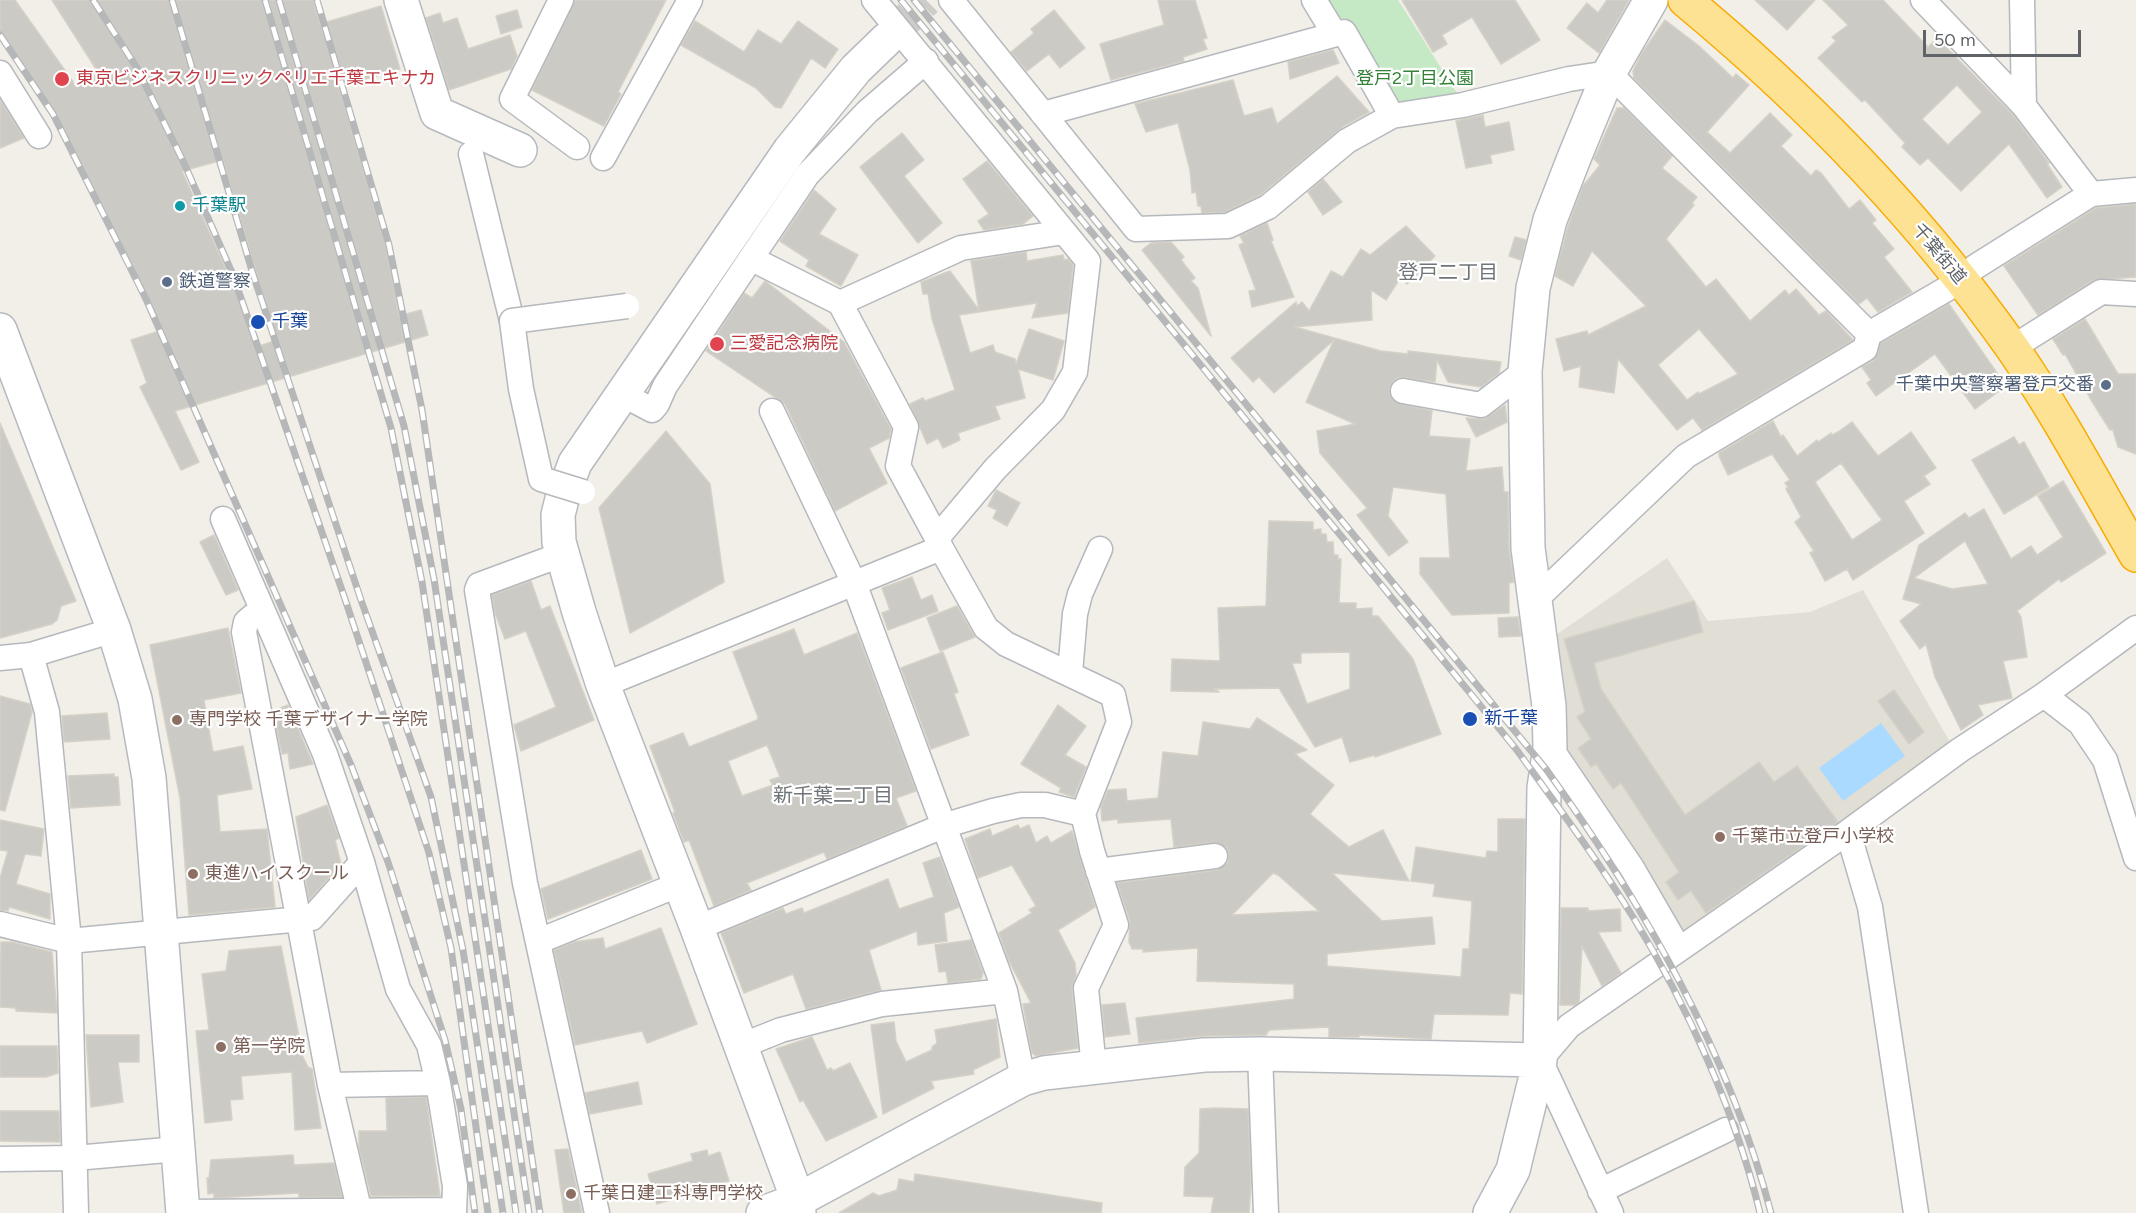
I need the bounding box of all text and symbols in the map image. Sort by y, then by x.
scale bar [1926,18,2084,56]
text: 50 m [1934,29,1976,51]
place label: 東京ビジネスクリニックペリエ千葉エキナカ [76,68,436,90]
park label: 登戸2丁目公園 [1356,68,1474,90]
marker: 東京ビジネスクリニックペリエ千葉エキナカ [53,70,71,88]
place label: 千葉駅 [192,195,246,217]
marker: 千葉駅 [173,199,187,213]
street label: 千葉街道 [1908,219,1970,289]
district label: 登戸二丁目 [1398,261,1498,285]
place label: 鉄道警察 [179,271,251,293]
marker: 鉄道警察 [160,275,174,289]
place label: 千葉 [272,311,308,333]
marker: 千葉 [249,313,267,331]
place label: 三愛記念病院 [730,333,838,355]
marker: 三愛記念病院 [708,335,726,353]
place label: 千葉中央警察署登戸交番 [1896,374,2094,396]
marker: 千葉中央警察署登戸交番 [2099,378,2113,392]
place label: 新千葉 [1484,708,1538,730]
place label: 専門学校 千葉デザイナー学院 [189,709,427,731]
marker: 新千葉 [1461,710,1479,728]
marker: 専門学校 千葉デザイナー学院 [170,713,184,727]
district label: 新千葉二丁目 [773,784,893,808]
place label: 千葉市立登戸小学校 [1732,826,1894,848]
marker: 千葉市立登戸小学校 [1713,830,1727,844]
place label: 東進ハイスクール [205,863,349,885]
marker: 東進ハイスクール [186,867,200,881]
place label: 第一学院 [233,1036,305,1058]
marker: 第一学院 [214,1040,228,1054]
place label: 千葉日建工科専門学校 [583,1183,763,1205]
marker: 千葉日建工科専門学校 [564,1187,578,1201]

